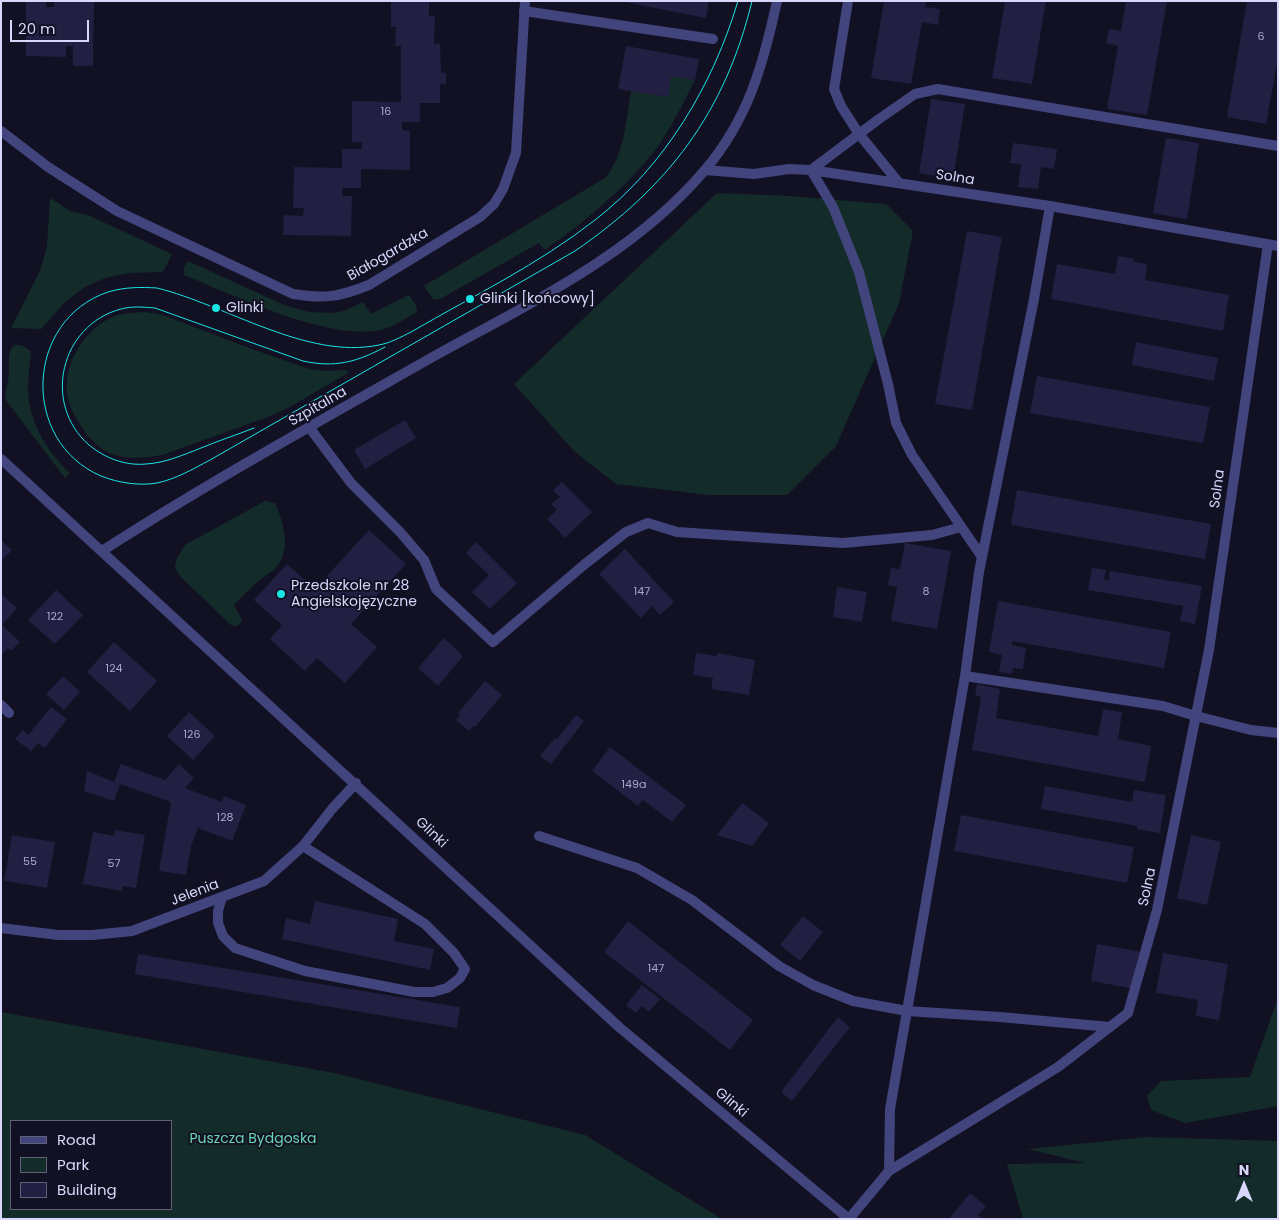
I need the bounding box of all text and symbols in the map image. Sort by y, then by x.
scale bar [12,10,91,42]
text: 20 m [18,18,56,39]
house number: 6 [1258,30,1264,44]
house number: 16 [381,105,391,119]
street label: Solna [934,167,976,189]
street label: Białogardzka [345,225,431,285]
place label: Glinki [końcowy] [480,291,595,307]
marker: Glinki [końcowy] [464,293,476,305]
place label: Glinki [226,300,263,316]
marker: Glinki [210,302,222,314]
street label: Szpitalna [286,384,350,430]
street label: Solna [1207,468,1229,510]
place label: Przedszkole nr 28 Angielskojęzyczne [291,578,417,610]
house number: 147 [634,585,650,599]
house number: 8 [923,585,929,599]
marker: Przedszkole nr 28 Angielskojęzyczne [275,588,287,600]
house number: 122 [47,610,63,624]
house number: 124 [106,662,122,676]
house number: 126 [184,728,200,742]
house number: 149a [622,778,646,792]
house number: 128 [217,811,233,825]
street label: Glinki [412,814,450,852]
house number: 55 [23,855,37,869]
house number: 57 [108,857,120,871]
street label: Solna [1136,866,1160,908]
street label: Jelenia [169,876,221,910]
house number: 147 [648,962,664,976]
street label: Glinki [711,1085,751,1121]
legend [10,1120,172,1210]
text: Road [57,1129,96,1150]
park label: Puszcza Bydgoska [189,1131,317,1147]
text: Park [57,1154,89,1175]
north arrow [1219,1160,1269,1210]
text: N [1239,1160,1249,1180]
text: Building [57,1179,117,1200]

